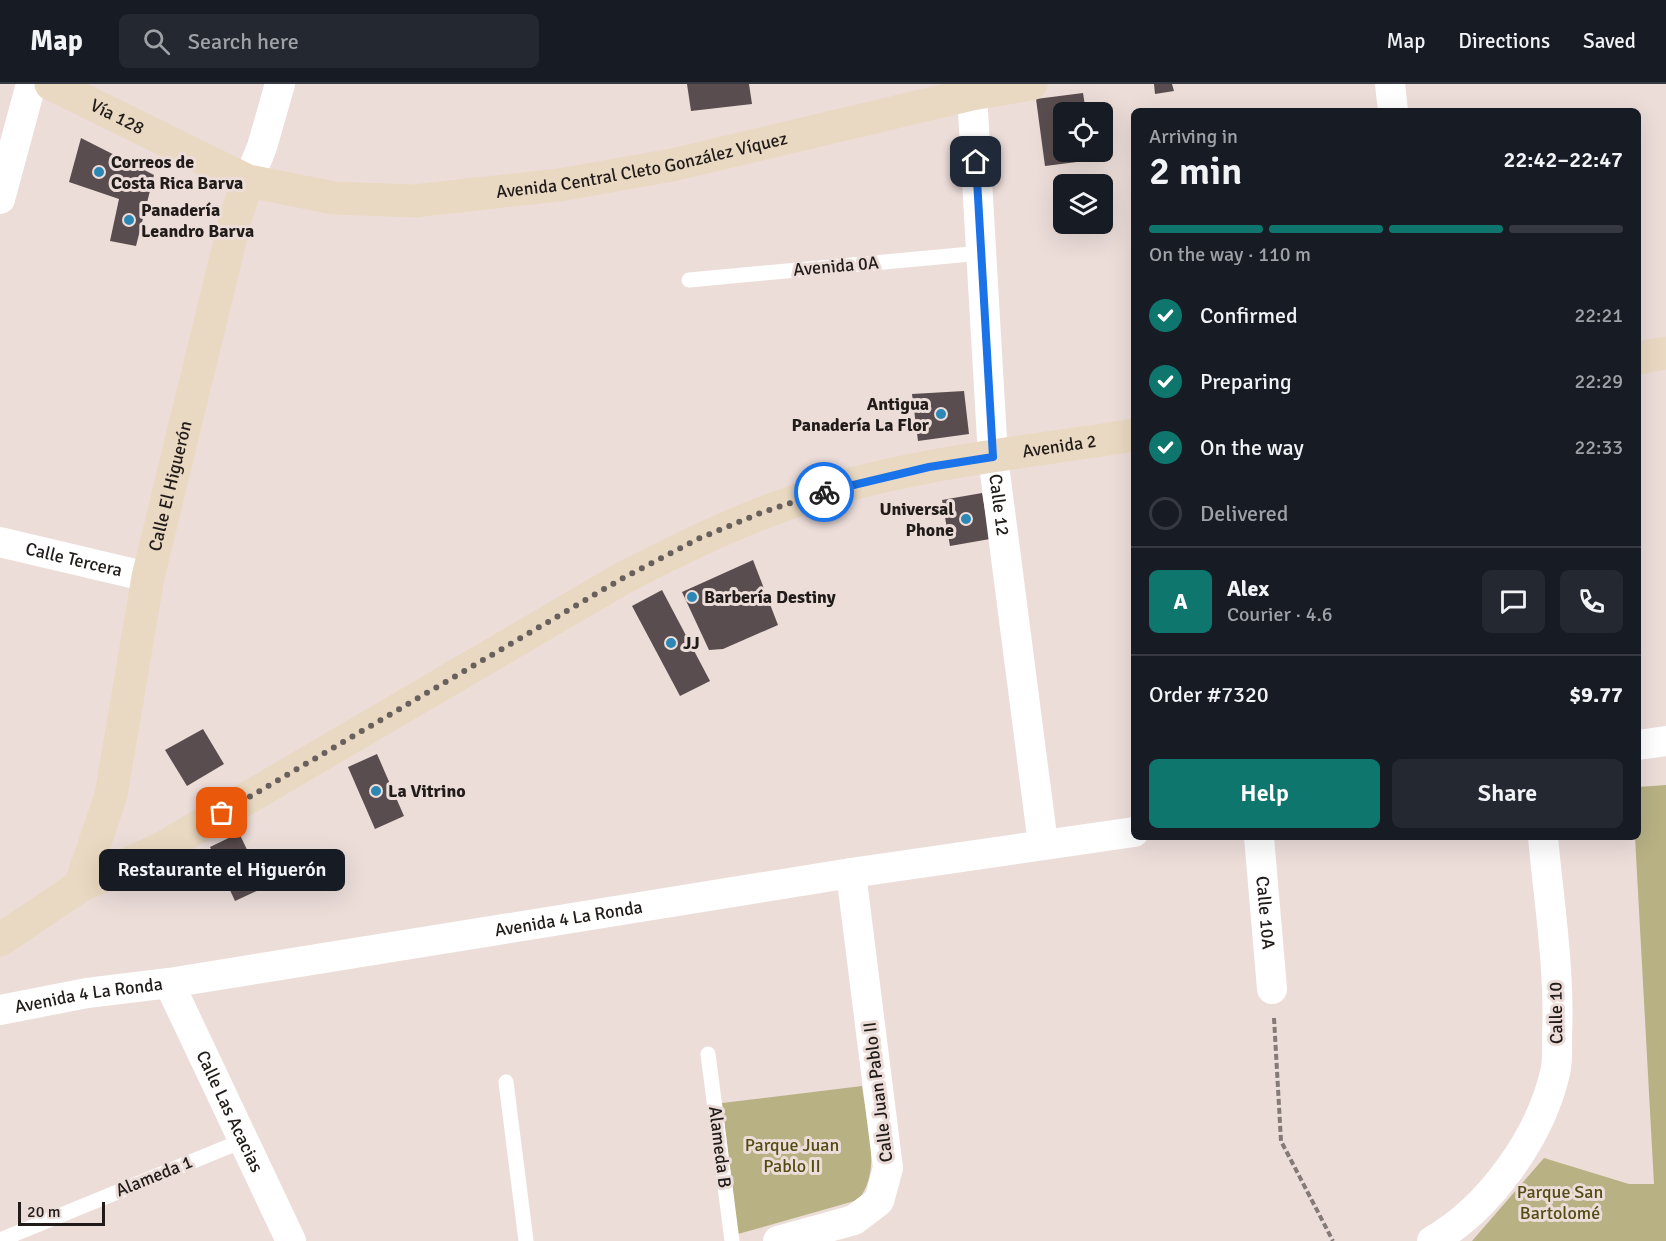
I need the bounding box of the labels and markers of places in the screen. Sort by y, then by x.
pin [950,136,1001,187]
place label: Correos de Costa Rica Barva [111,151,243,194]
marker: Correos de Costa Rica Barva [92,165,106,179]
place label: Panadería Leandro Barva [141,199,254,242]
marker: Panadería Leandro Barva [122,213,136,227]
place label: Antigua Panadería La Flor [792,393,930,436]
marker: Antigua Panadería La Flor [934,407,948,421]
place label: Universal Phone [879,498,954,541]
marker: Universal Phone [959,512,973,526]
place label: Barbería Destiny [704,586,836,608]
marker: Barbería Destiny [685,590,699,604]
place label: JJ [683,632,700,654]
marker: JJ [664,636,678,650]
place label: La Vitrino [388,780,466,802]
marker: La Vitrino [369,784,383,798]
pin [196,787,247,838]
callout: Restaurante el Higuerón [99,849,345,891]

